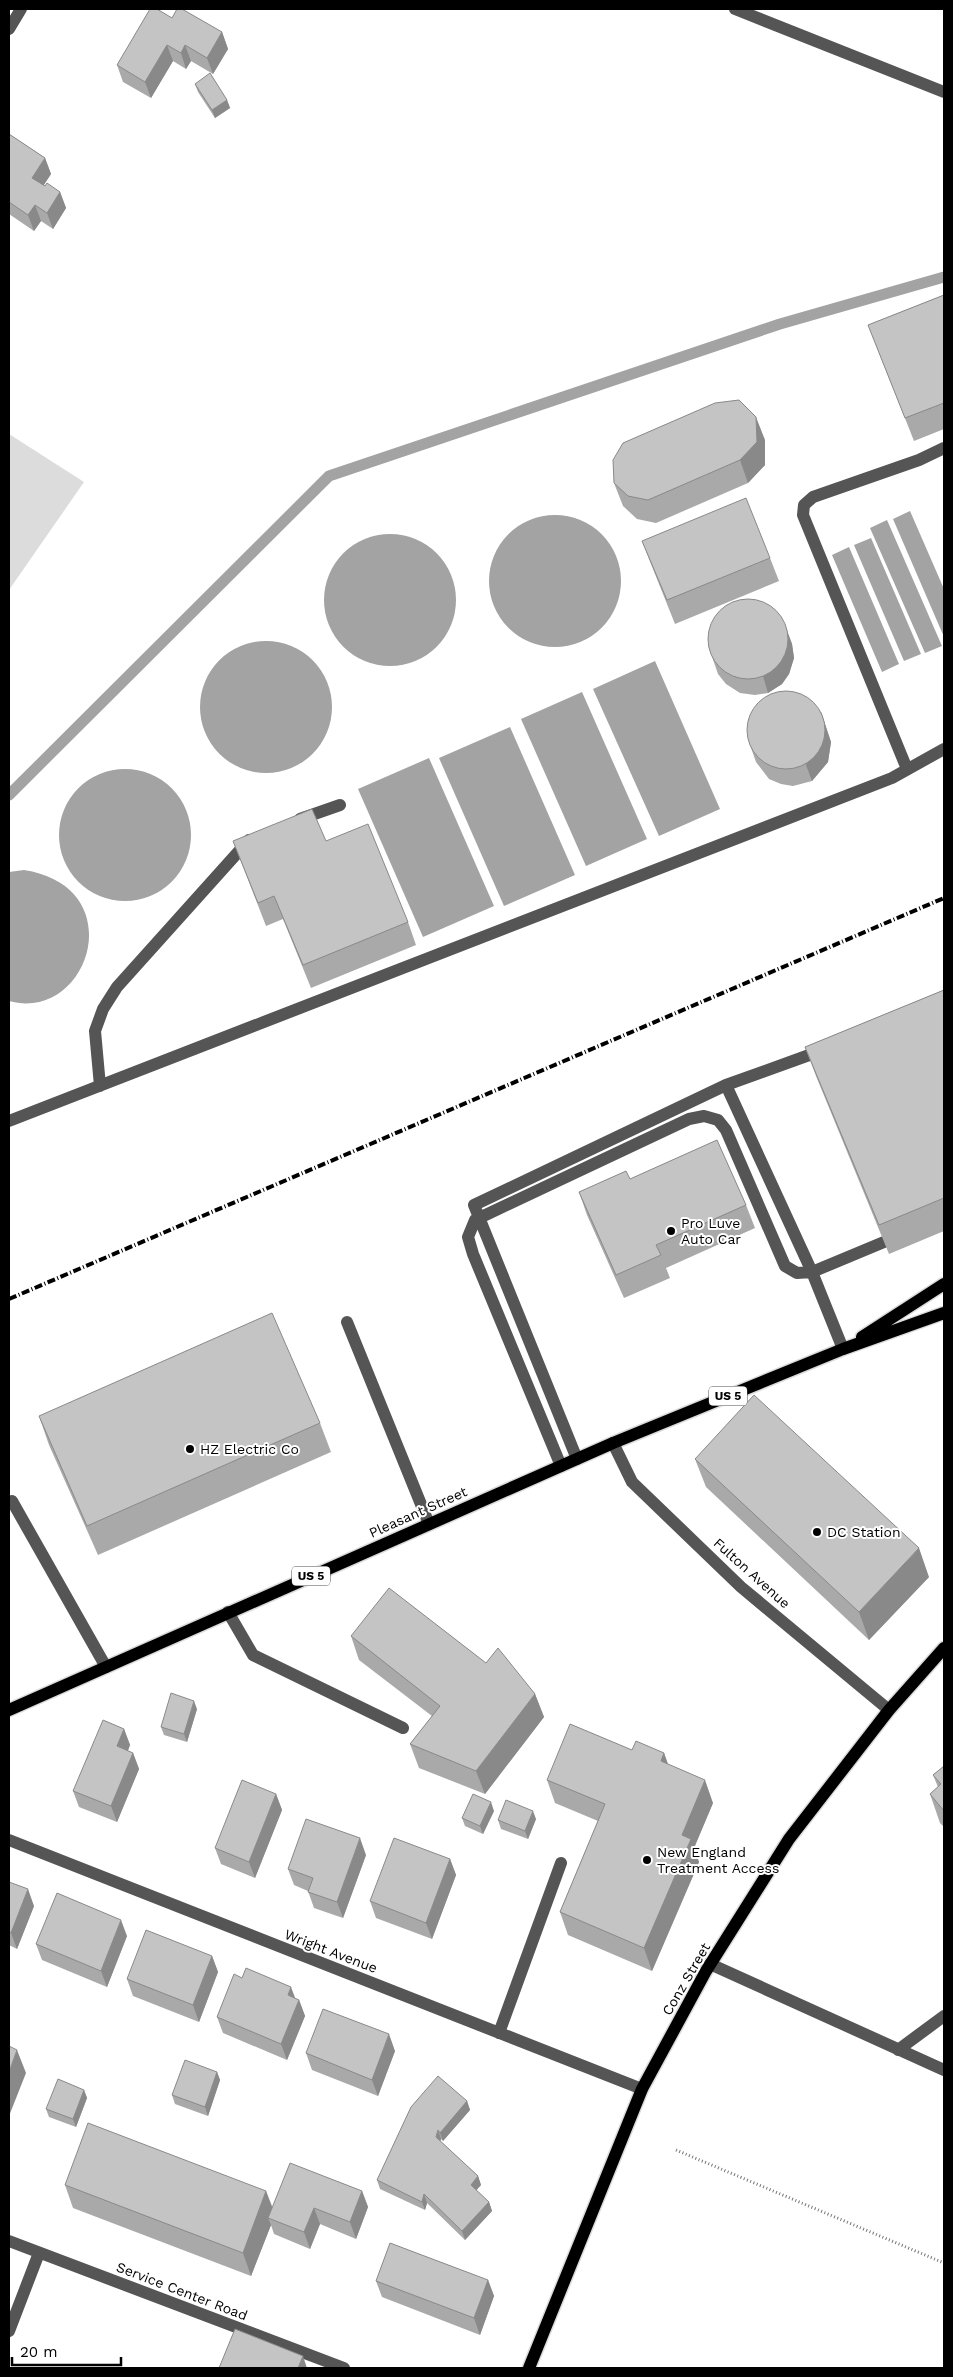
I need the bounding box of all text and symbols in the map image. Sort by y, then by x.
place label: Pro Luve Auto Car [681,1215,741,1247]
marker: Pro Luve Auto Car [665,1225,677,1237]
road number: US 5 [709,1386,747,1405]
place label: HZ Electric Co [200,1441,299,1457]
marker: HZ Electric Co [184,1443,196,1455]
street label: Pleasant Street [367,1483,470,1541]
place label: DC Station [827,1524,901,1540]
marker: DC Station [811,1526,823,1538]
street label: Fulton Avenue [711,1535,793,1611]
road number: US 5 [292,1566,330,1585]
place label: New England Treatment Access [657,1844,779,1876]
marker: New England Treatment Access [641,1854,653,1866]
street label: Wright Avenue [282,1926,380,1976]
street label: Conz Street [659,1940,713,2018]
street label: Service Center Road [114,2259,250,2323]
scale bar [12,2334,121,2366]
text: 20 m [20,2343,58,2361]

